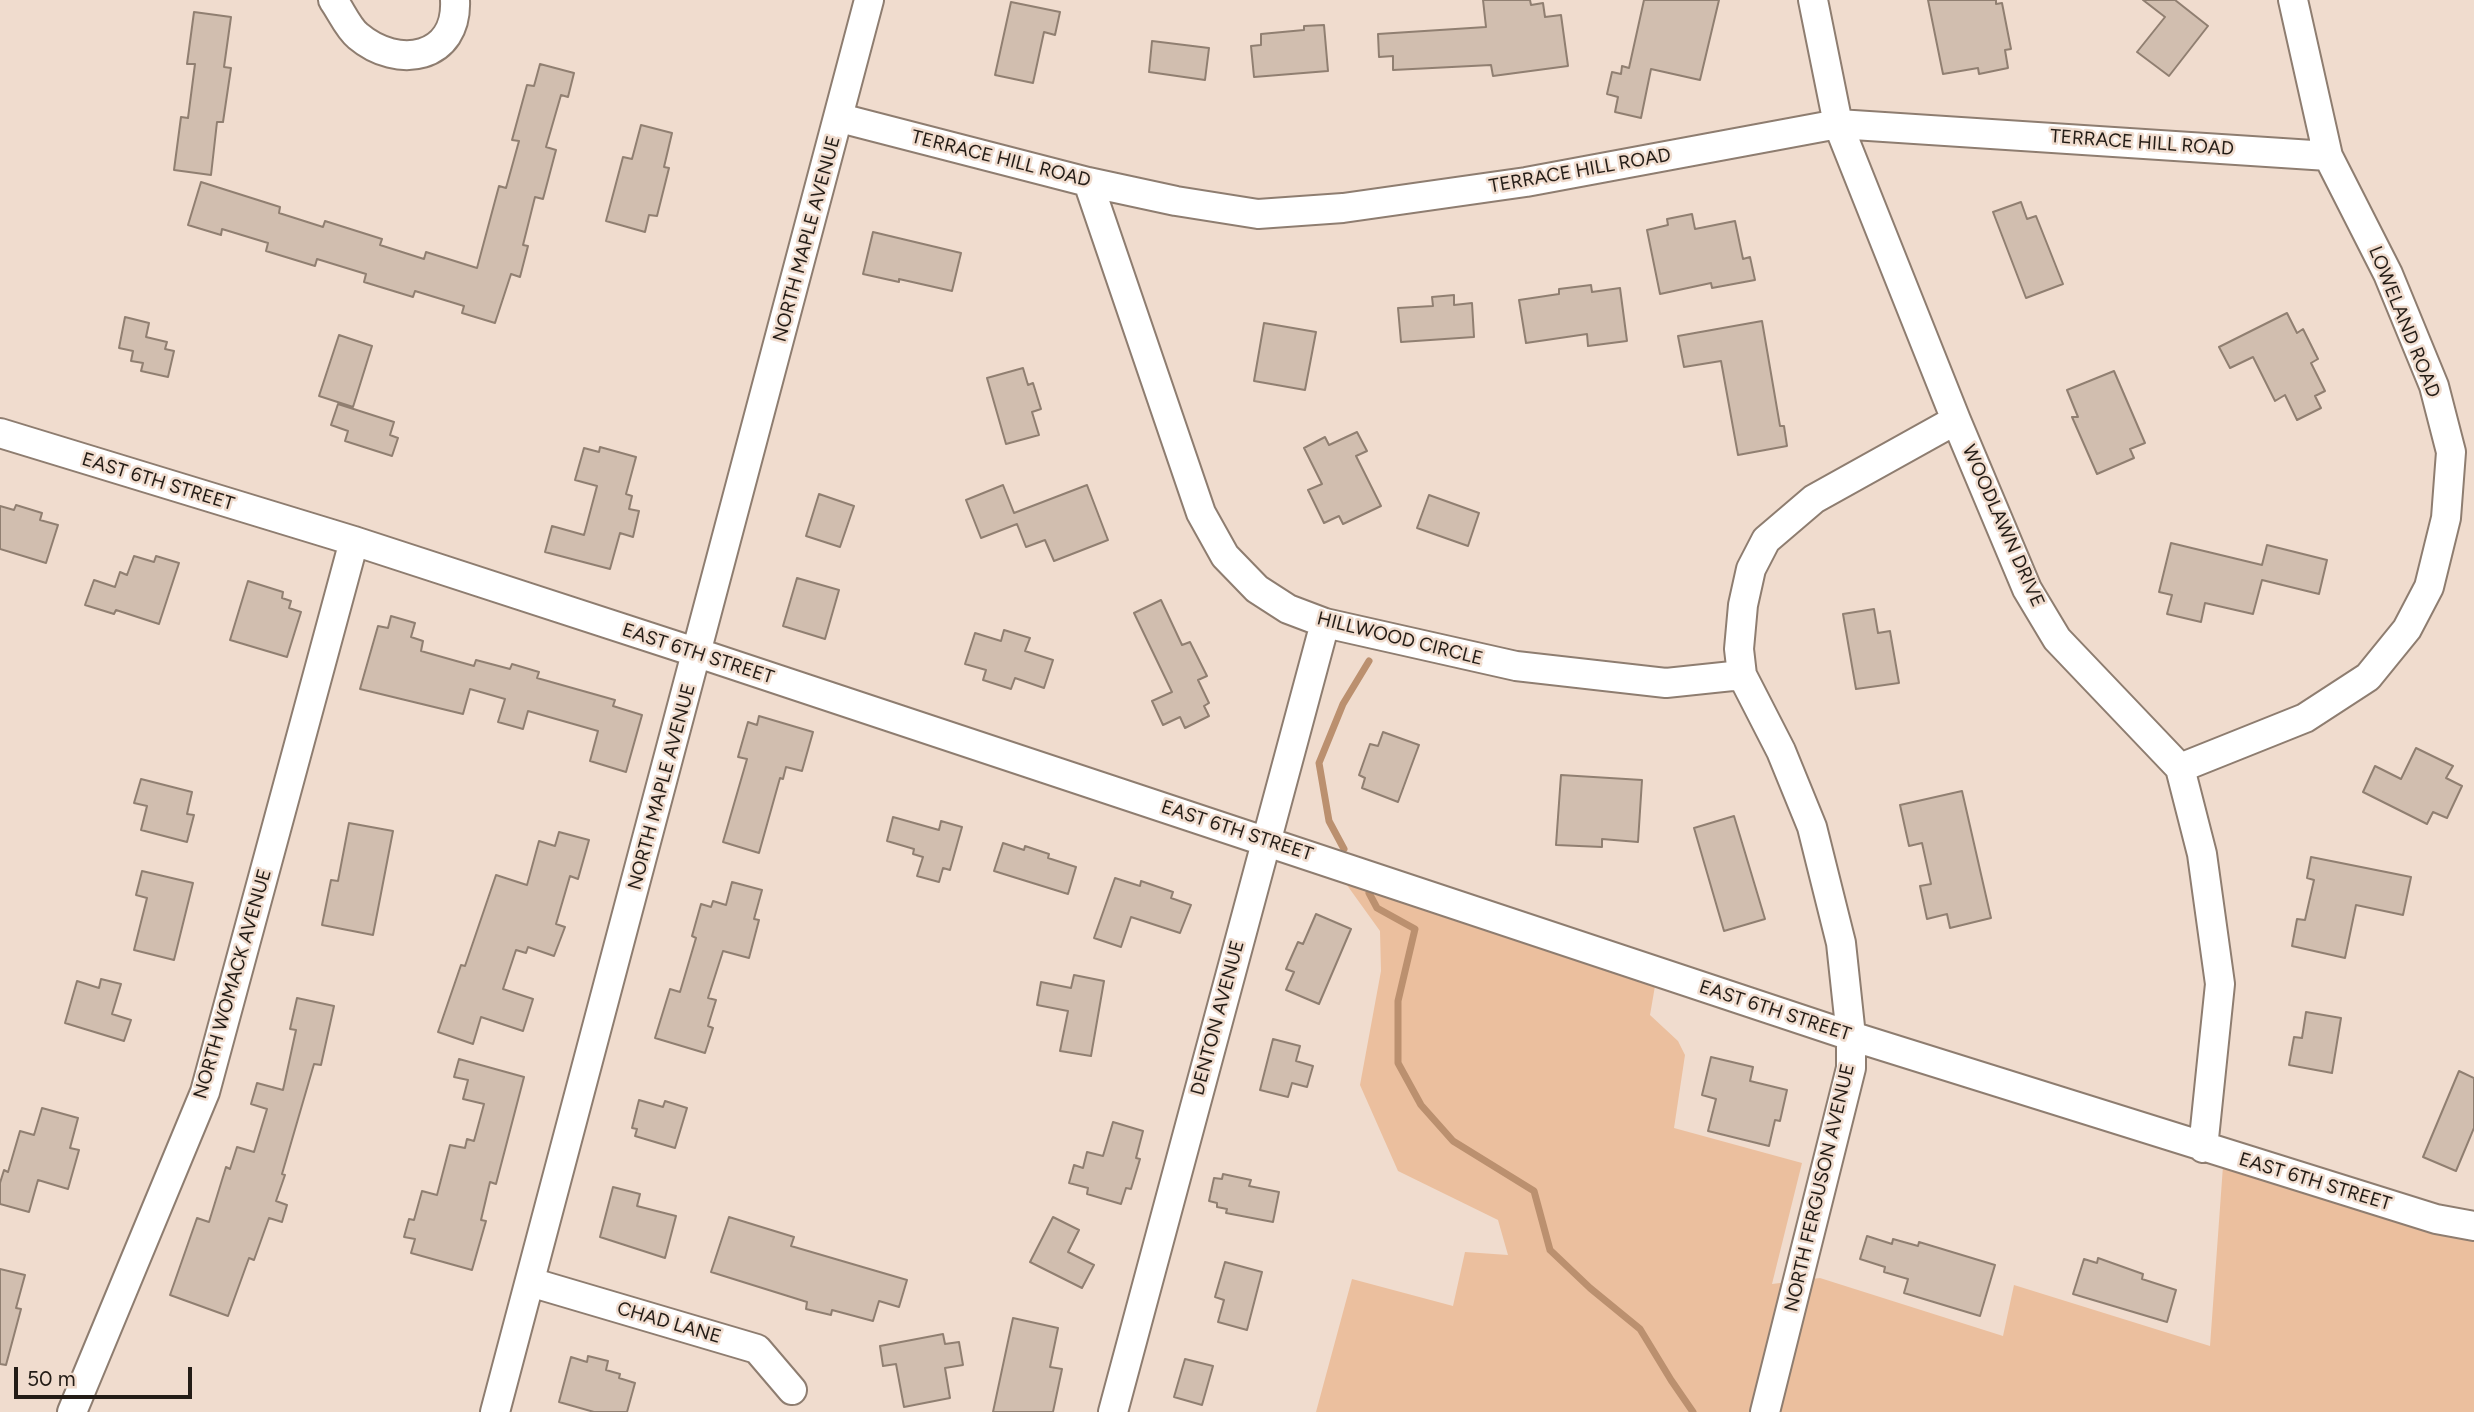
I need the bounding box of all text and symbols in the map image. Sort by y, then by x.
street label: TERRACE HILL ROAD [2049,125,2235,161]
street label: TERRACE HILL ROAD [909,126,1093,192]
street label: NORTH MAPLE AVENUE [769,134,845,344]
street label: TERRACE HILL ROAD [1487,144,1673,198]
street label: LOWELAND ROAD [2363,243,2445,401]
street label: WOODLAWN DRIVE [1957,441,2049,611]
street label: EAST 6TH STREET [79,448,237,516]
street label: HILLWOOD CIRCLE [1315,607,1485,671]
street label: EAST 6TH STREET [619,619,777,689]
street label: NORTH MAPLE AVENUE [624,682,700,892]
street label: EAST 6TH STREET [1158,796,1316,866]
street label: NORTH WOMACK AVENUE [189,866,277,1102]
street label: DENTON AVENUE [1186,938,1250,1098]
street label: EAST 6TH STREET [1696,976,1854,1046]
street label: NORTH FERGUSON AVENUE [1780,1062,1860,1314]
street label: EAST 6TH STREET [2236,1148,2394,1216]
street label: CHAD LANE [614,1297,724,1349]
scale bar [18,1352,196,1396]
text: 50 m [27,1366,76,1391]

